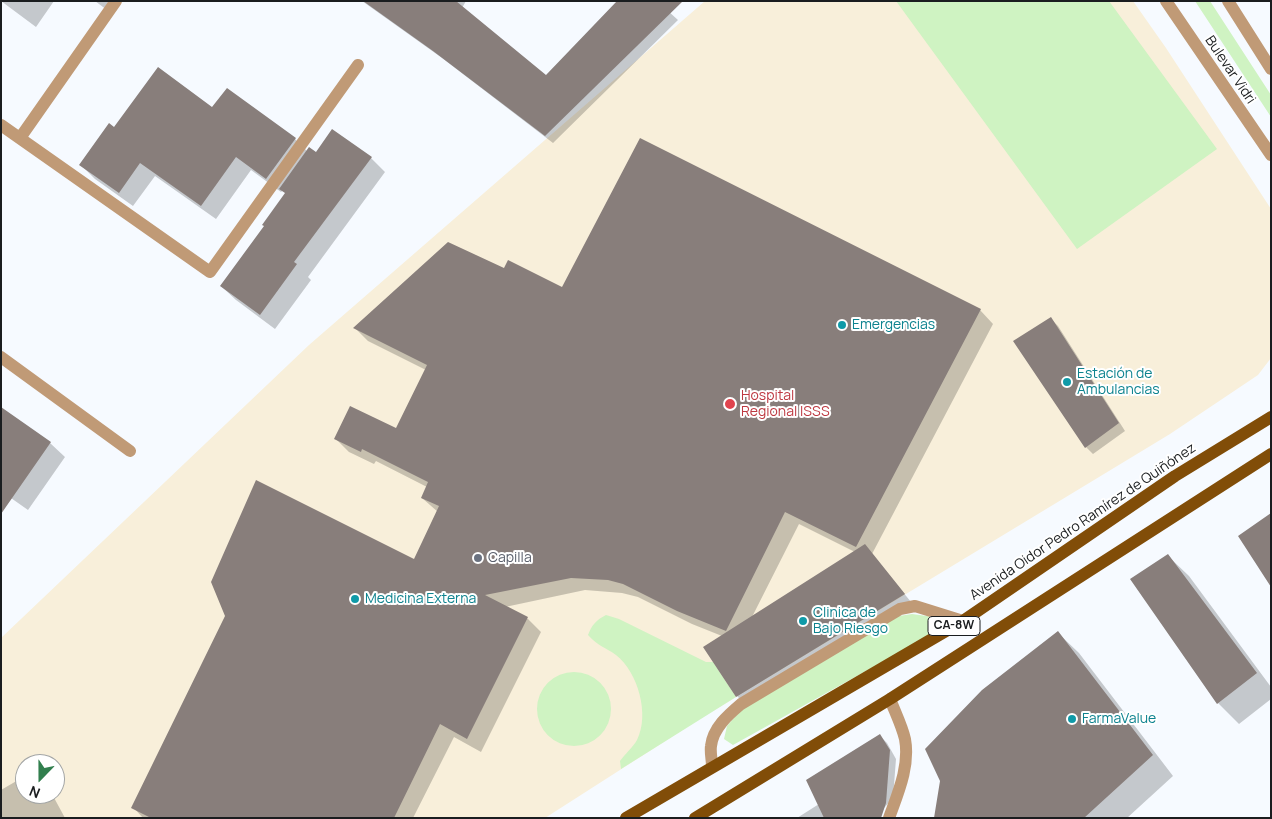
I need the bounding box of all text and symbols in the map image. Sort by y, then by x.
street label: Bulevar Vidri [1201,33,1259,107]
place label: Emergencias [852,317,935,333]
marker: Emergencias [836,319,848,331]
place label: Estación de Ambulancias [1077,366,1160,398]
marker: Estación de Ambulancias [1061,376,1073,388]
place label: Hospital Regional ISSS [741,388,830,421]
marker: Hospital Regional ISSS [723,397,737,411]
street label: Avenida Oidor Pedro Ramírez de Quiñónez [967,440,1199,604]
place label: Capilla [488,550,532,566]
marker: Capilla [472,552,484,564]
place label: Medicina Externa [365,591,476,607]
marker: Medicina Externa [349,593,361,605]
place label: Clinica de Bajo Riesgo [813,605,888,638]
marker: Clinica de Bajo Riesgo [797,615,809,627]
road number: CA-8W [928,616,980,636]
place label: FarmaValue [1082,711,1156,727]
marker: FarmaValue [1066,713,1078,725]
north arrow [15,754,65,804]
text: N [26,782,43,803]

